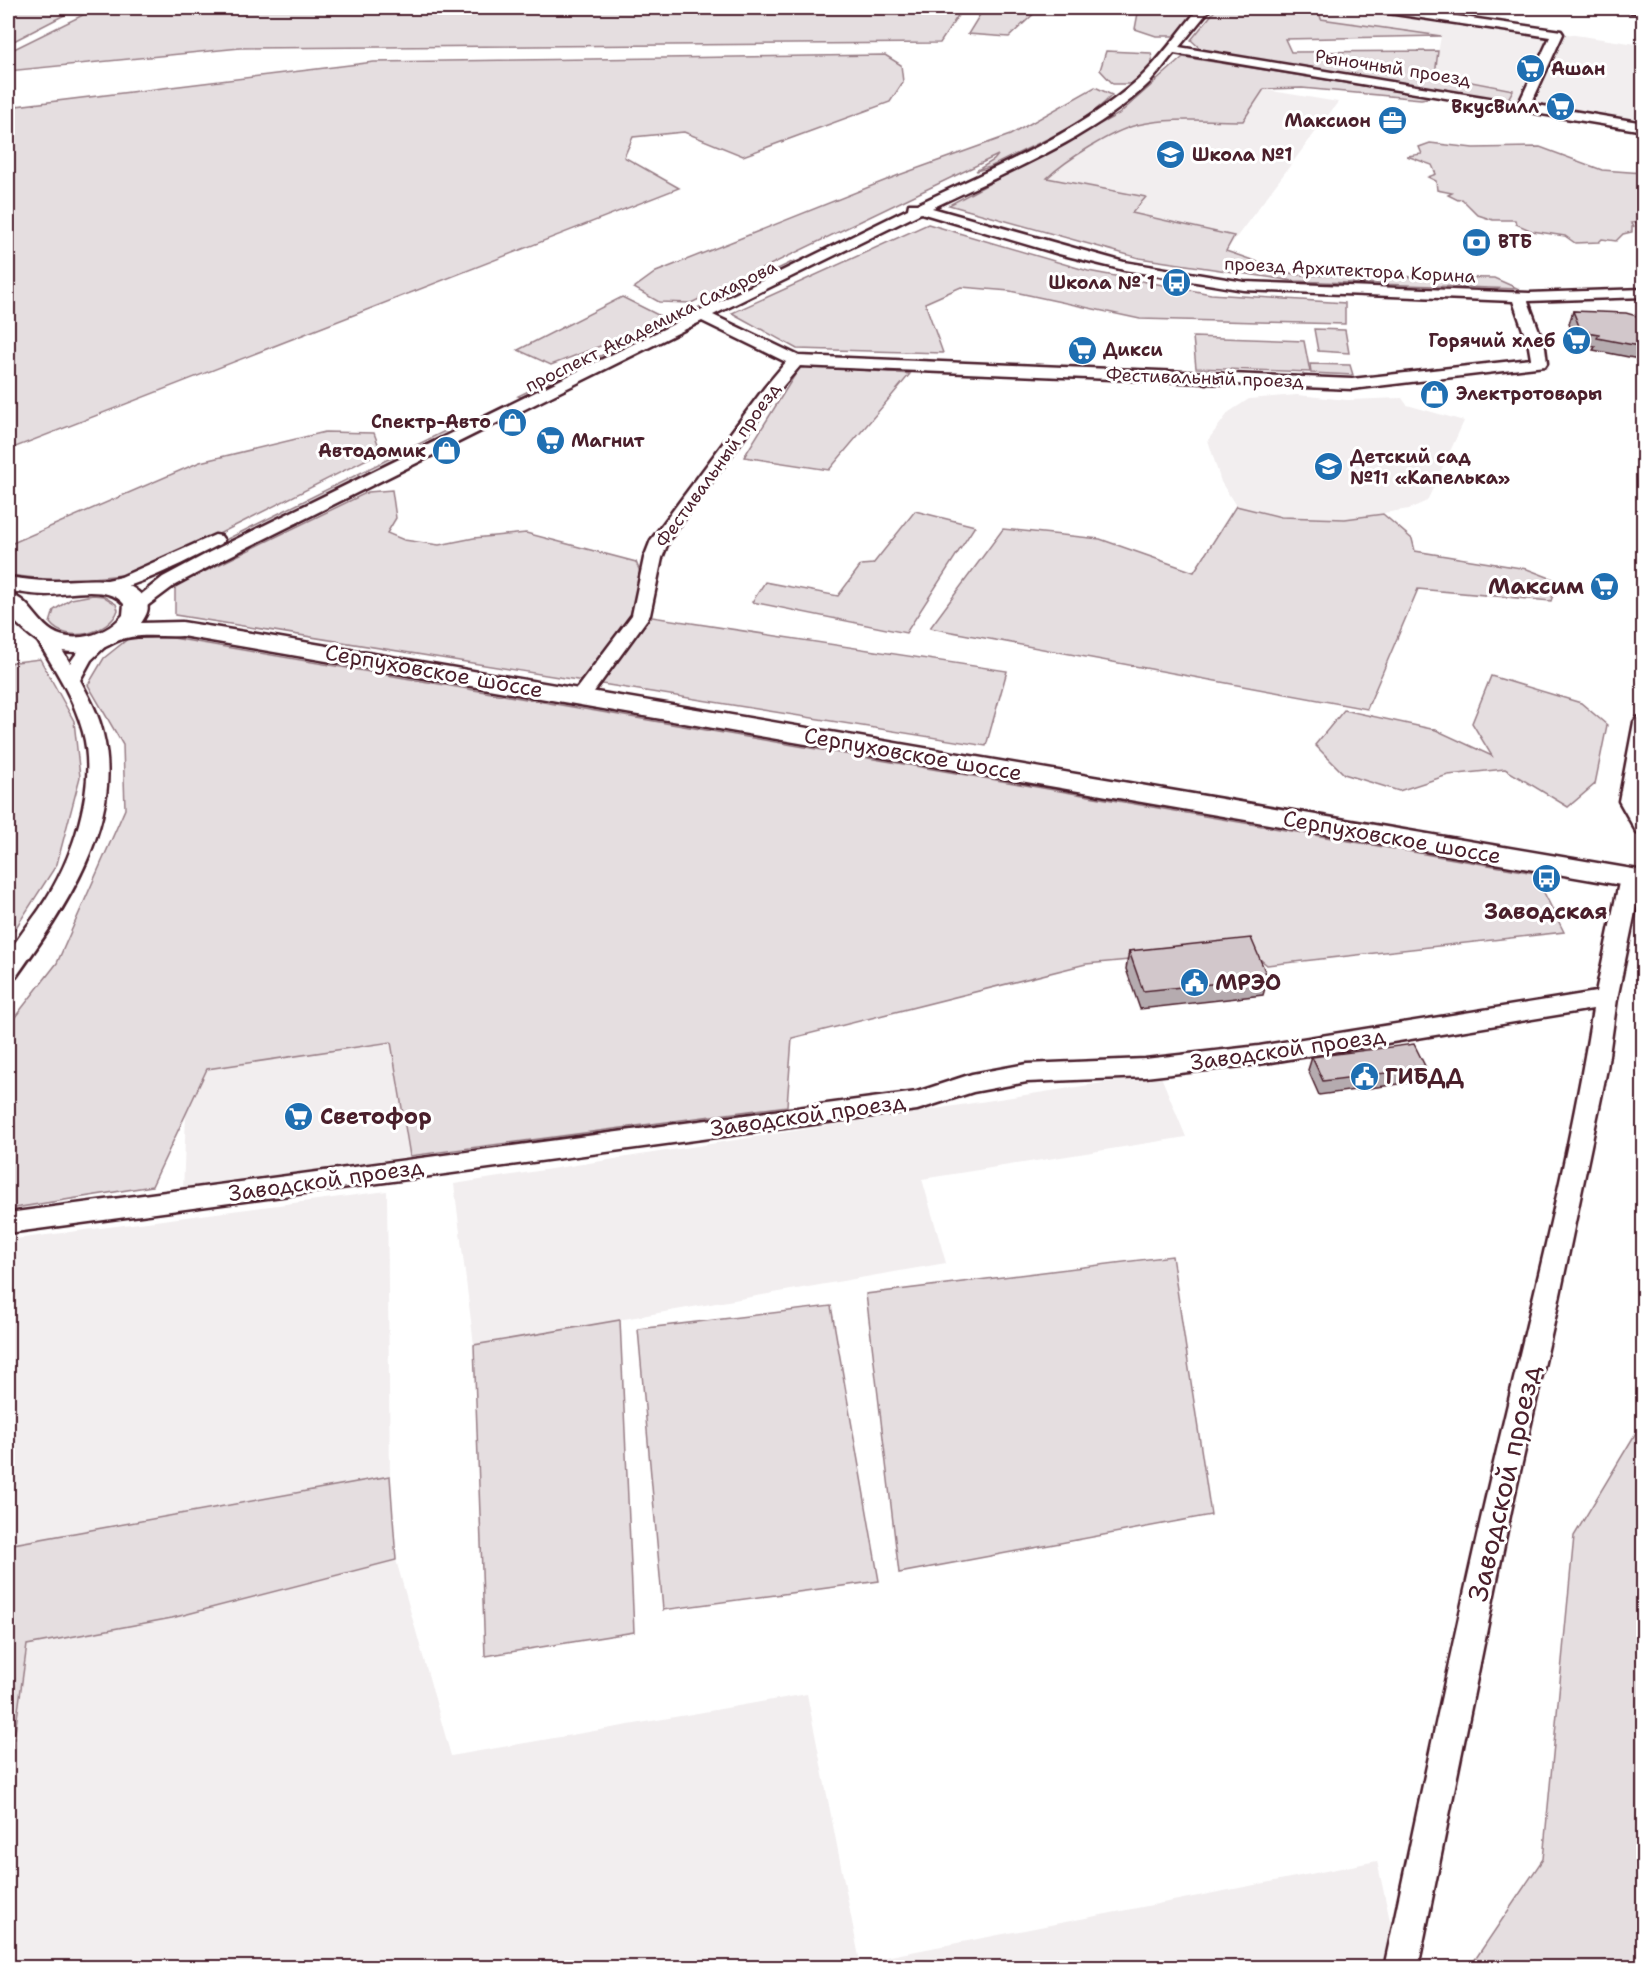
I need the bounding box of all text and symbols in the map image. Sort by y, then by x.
street label: Рыночный проезд [1313,44,1473,92]
supermarket icon: Ашан [1514,53,1546,85]
place label: Ашан [1551,57,1605,81]
supermarket icon: ВкусВилл [1544,91,1576,123]
place label: ВкусВилл [1451,95,1539,119]
office icon: Максион [1376,105,1408,137]
place label: Максион [1284,109,1371,133]
school or university icon: Школа №1 [1155,139,1187,171]
place label: Школа №1 [1192,143,1292,167]
bank icon: ВТБ [1461,226,1493,258]
place label: ВТБ [1498,230,1532,254]
street label: проезд Архитектора Корина [1224,251,1476,289]
street label: проспект Академика Сахарова [521,254,781,398]
bus stop icon: Школа № 1 [1160,267,1192,299]
place label: Школа № 1 [1048,271,1155,295]
supermarket icon: Горячий хлеб [1560,325,1592,357]
place label: Горячий хлеб [1429,329,1555,353]
supermarket icon: Дикси [1066,334,1098,366]
place label: Дикси [1103,338,1163,362]
street label: Фестивальный проезд [1106,363,1305,393]
street label: Фестивальный проезд [650,377,786,552]
shop icon: Электротовары [1419,378,1451,410]
place label: Электротовары [1456,382,1602,406]
shop icon: Спектр-Авто [496,406,528,438]
place label: Спектр-Авто [371,410,491,434]
supermarket icon: Магнит [534,425,566,457]
place label: Магнит [571,429,645,453]
shop icon: Автодомик [431,435,463,467]
place label: Автодомик [318,439,426,463]
place label: Детский сад №11 «Капелька» [1350,445,1510,490]
school or university icon: Детский сад №11 «Капелька» [1313,451,1345,483]
supermarket icon: Максим [1589,570,1621,602]
place label: Максим [1488,572,1584,601]
street label: Серпуховское шоссе [323,638,545,704]
street label: Серпуховское шоссе [802,721,1024,787]
street label: Серпуховское шоссе [1281,804,1503,870]
bus stop icon: Заводская [1530,863,1562,895]
place label: Заводская [1484,897,1608,926]
public building icon: МРЭО [1178,966,1210,998]
place label: МРЭО [1215,968,1281,997]
street label: Заводской проезд [1188,1021,1388,1077]
public building icon: ГИБДД [1348,1060,1380,1092]
place label: ГИБДД [1385,1062,1464,1091]
street label: Заводской проезд [708,1087,908,1143]
supermarket icon: Светофор [283,1100,315,1132]
place label: Светофор [320,1102,432,1131]
street label: Заводской проезд [226,1152,426,1208]
street label: Заводской проезд [1459,1361,1549,1605]

